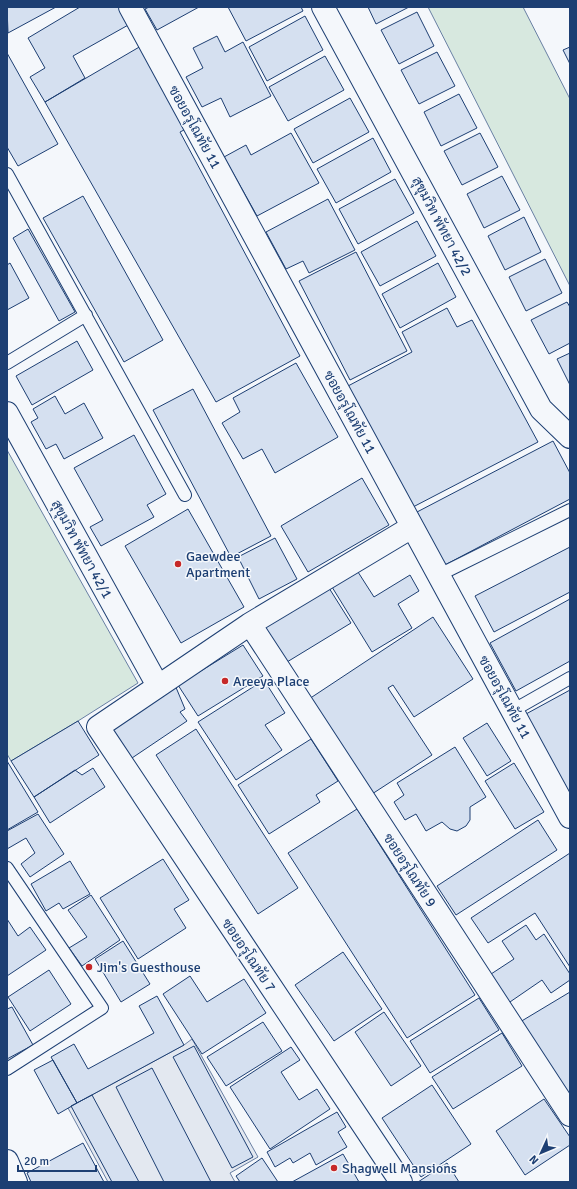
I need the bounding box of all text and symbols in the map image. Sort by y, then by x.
street label: ซอยอรุโณทัย 11 [164,83,224,172]
street label: สุขุมวิท พัทยา 42/2 [407,174,475,279]
street label: ซอยอรุโณทัย 11 [319,368,379,457]
street label: สุขุมวิท พัทยา 42/1 [47,497,116,602]
place label: Gaewdee Apartment [186,548,250,581]
marker: Gaewdee Apartment [173,559,183,569]
street label: ซอยอรุโณทัย 11 [474,653,534,742]
place label: Areeya Place [233,673,309,690]
marker: Areeya Place [220,676,230,686]
street label: ซอยอรุโณทัย 9 [379,830,440,911]
street label: ซอยอรุโณทัย 7 [217,915,279,996]
place label: Jim's Guesthouse [97,959,201,976]
marker: Jim's Guesthouse [84,962,94,972]
north arrow [521,1133,561,1173]
scale bar [18,1147,96,1173]
text: N [527,1152,542,1167]
text: 20 m [24,1154,49,1169]
place label: Shagwell Mansions [342,1160,457,1177]
marker: Shagwell Mansions [329,1163,339,1173]

